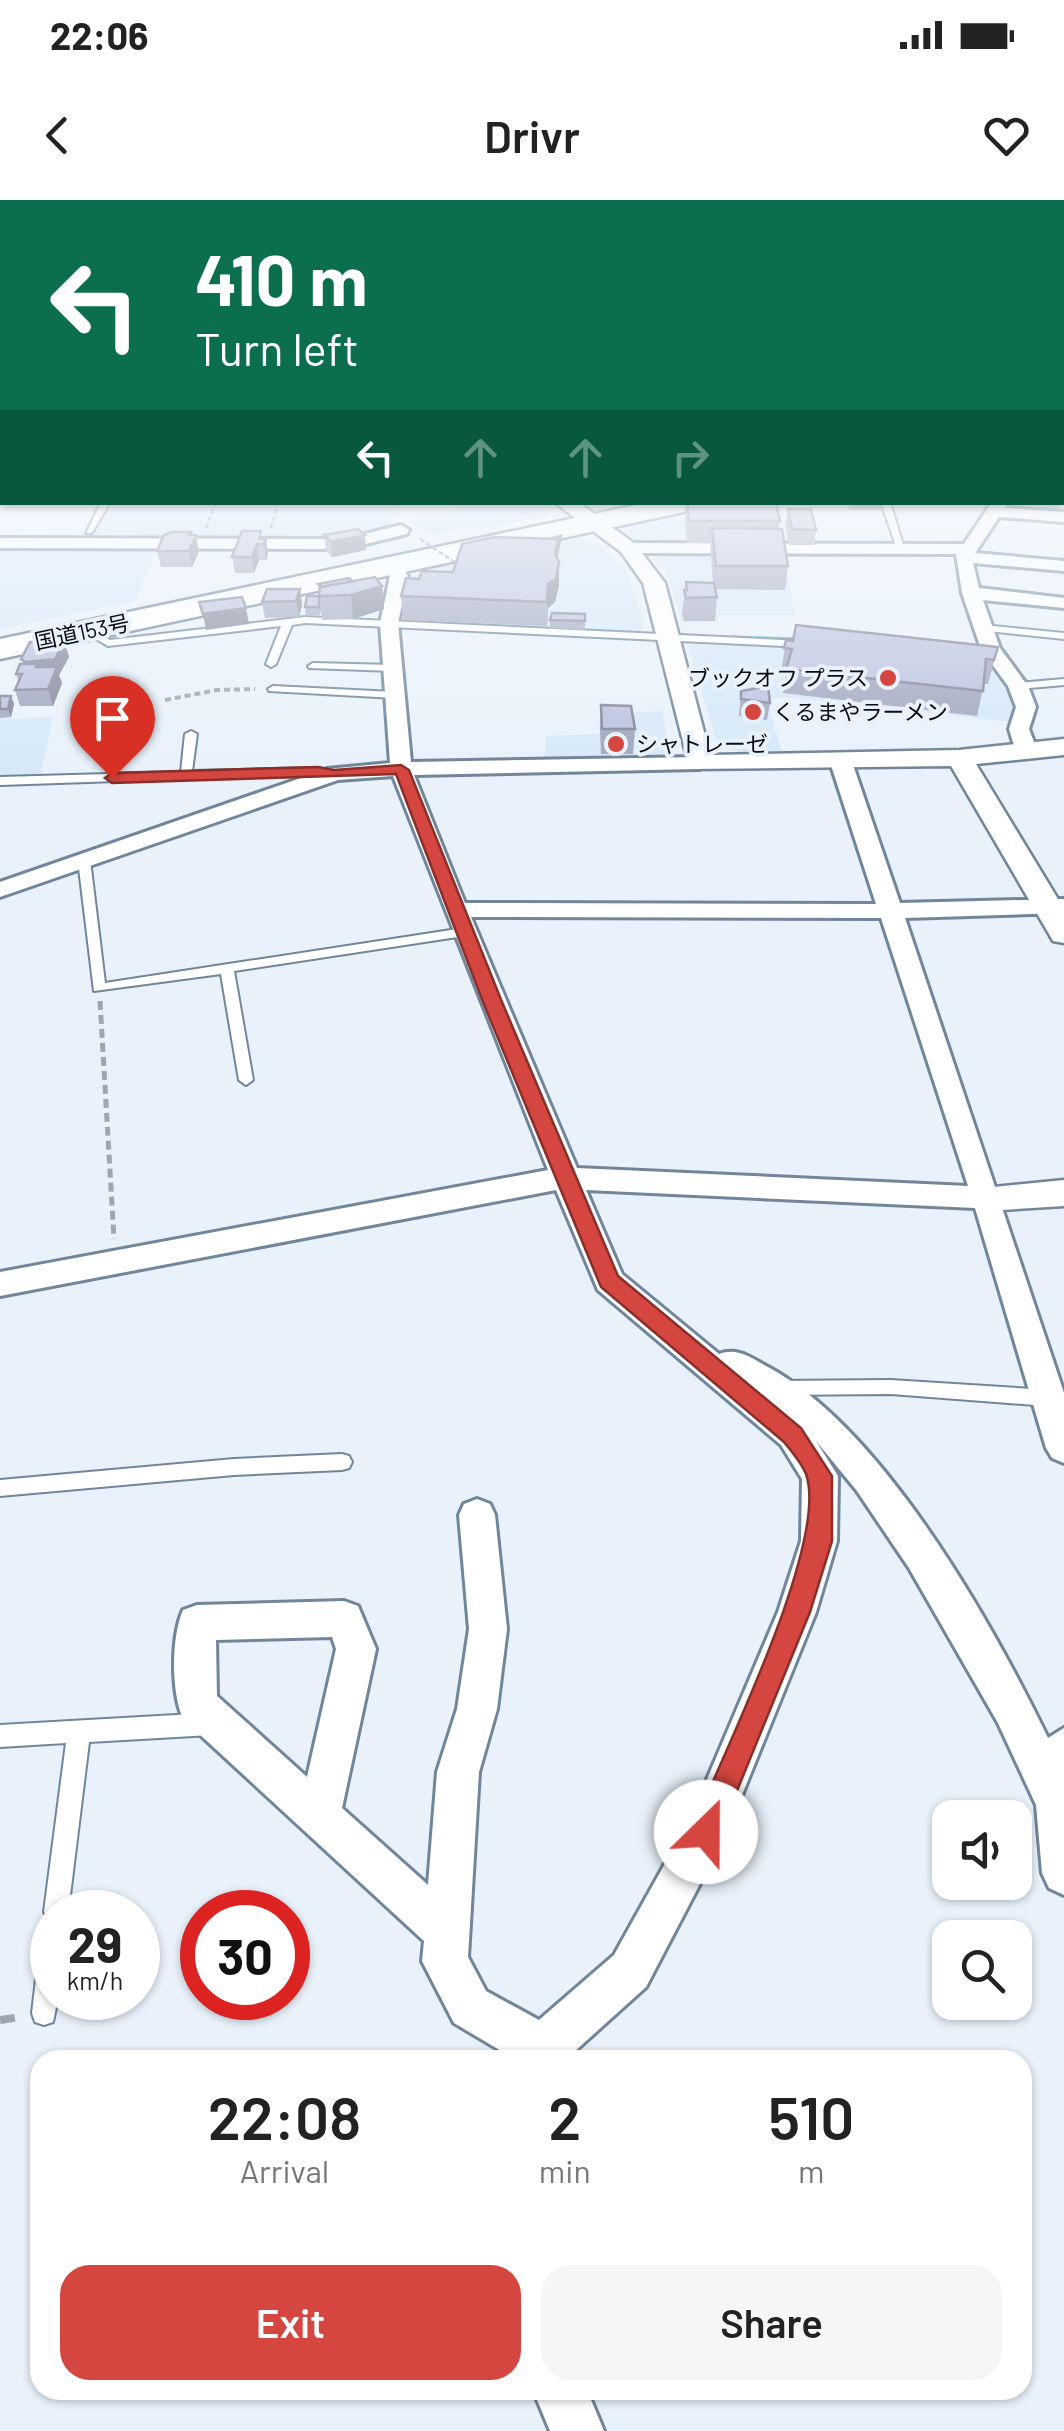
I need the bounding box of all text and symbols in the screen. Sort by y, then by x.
text: 22:06 [50,12,148,58]
icon: back [30,108,85,163]
text: Drivr [484,108,580,162]
icon: heart [979,108,1034,163]
text: 410 m [195,236,368,320]
icon: left [30,240,160,370]
text: Turn left [195,321,359,375]
icon: left [348,430,403,485]
icon: ahead [453,430,508,485]
icon: ahead [558,430,613,485]
icon: right [663,430,718,485]
street label: 国道153号 [32,608,132,654]
place label: ブックオフ プラス [688,664,868,690]
marker: ブックオフ プラス [877,667,899,689]
pin [70,676,155,779]
icon: arrive [85,691,140,746]
place label: くるまやラーメン [773,698,948,724]
marker: くるまやラーメン [742,701,764,723]
place label: シャトレーゼ [636,730,768,756]
marker: シャトレーゼ [605,733,627,755]
position arrow [654,1780,758,1884]
map controls [932,1800,1032,2020]
button: sound [932,1800,1032,1900]
speed limit sign: 30 [180,1890,310,2020]
text: 29 [68,1913,122,1973]
button: search [932,1920,1032,2020]
text: km/h [67,1965,123,1995]
text: 22:08 [208,2080,361,2152]
text: 2 [548,2080,581,2152]
text: 510 [768,2080,854,2152]
text: Arrival [240,2151,329,2189]
text: min [539,2151,591,2189]
text: m [798,2151,825,2189]
button: Exit [60,2265,521,2380]
button: Share [541,2265,1002,2380]

